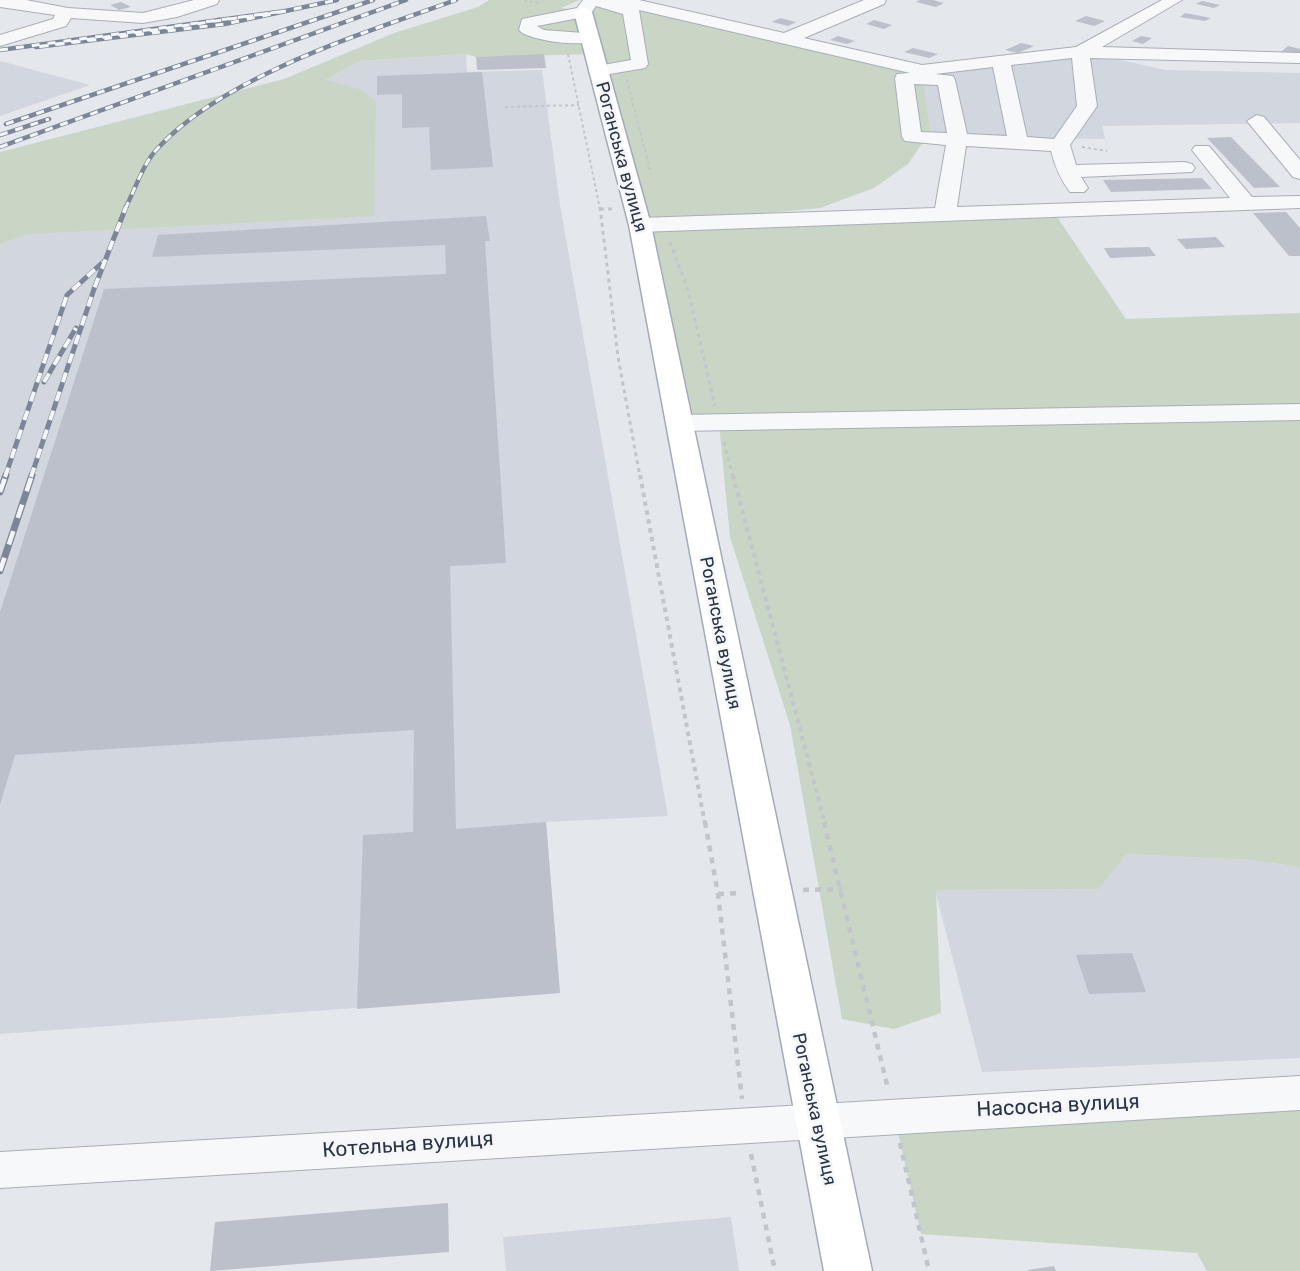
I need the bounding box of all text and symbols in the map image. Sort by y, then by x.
street label: Роганська вулиця [590,79,652,235]
street label: Роганська вулиця [695,555,745,711]
street label: Роганська вулиця [787,1031,841,1187]
street label: Насосна вулиця [976,1089,1140,1123]
street label: Котельна вулиця [322,1126,494,1164]

